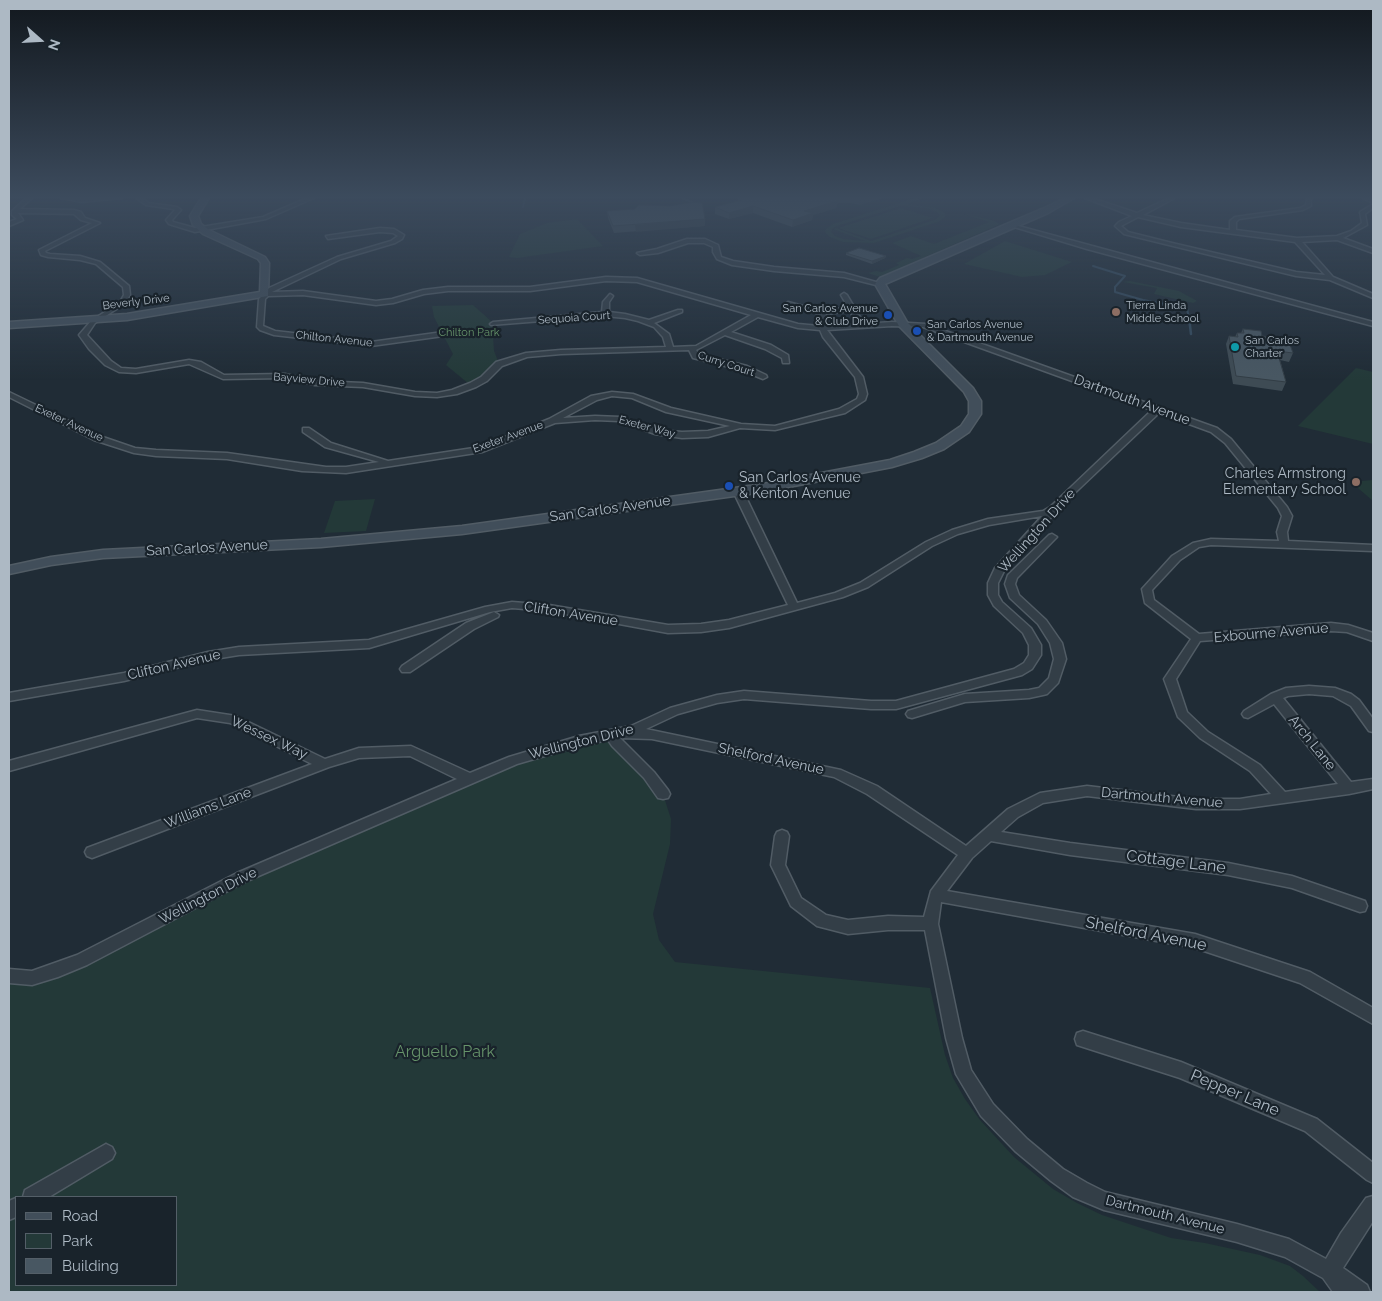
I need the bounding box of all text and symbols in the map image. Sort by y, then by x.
north arrow [15,15,65,65]
text: N [45,37,63,53]
street label: Beverly Drive [102,291,170,313]
place label: Tierra Linda Middle School [1126,299,1199,325]
place label: San Carlos Avenue & Club Drive [782,302,878,328]
marker: Tierra Linda Middle School [1110,306,1122,318]
street label: Sequoia Court [537,309,611,327]
marker: San Carlos Avenue & Club Drive [882,309,894,321]
place label: San Carlos Avenue & Dartmouth Avenue [927,318,1033,344]
marker: San Carlos Avenue & Dartmouth Avenue [911,325,923,337]
park label: Chilton Park [438,326,500,340]
street label: Chilton Avenue [295,328,373,350]
place label: San Carlos Charter [1245,334,1299,360]
marker: San Carlos Charter [1229,341,1241,353]
street label: Curry Court [696,349,756,379]
street label: Bayview Drive [273,370,345,390]
street label: Dartmouth Avenue [1072,371,1192,429]
street label: Exeter Avenue [33,401,105,445]
street label: Exeter Way [617,413,677,441]
street label: Exeter Avenue [471,418,545,456]
place label: Charles Armstrong Elementary School [1223,466,1346,498]
place label: San Carlos Avenue & Kenton Avenue [739,470,861,502]
marker: Charles Armstrong Elementary School [1350,476,1362,488]
marker: San Carlos Avenue & Kenton Avenue [723,480,735,492]
street label: Wellington Drive [995,485,1079,577]
street label: San Carlos Avenue [549,492,671,526]
street label: San Carlos Avenue [146,536,268,560]
street label: Clifton Avenue [523,598,619,630]
street label: Exbourne Avenue [1213,620,1329,646]
street label: Clifton Avenue [126,646,222,684]
street label: Arch Lane [1285,712,1339,774]
street label: Wessex Way [228,713,310,763]
street label: Wellington Drive [527,721,635,763]
street label: Shelford Avenue [717,740,825,778]
street label: Williams Lane [162,784,254,832]
street label: Dartmouth Avenue [1100,784,1224,812]
street label: Cottage Lane [1125,846,1227,878]
street label: Wellington Drive [156,864,260,928]
street label: Shelford Avenue [1084,913,1208,955]
park label: Arguello Park [395,1042,495,1062]
street label: Pepper Lane [1188,1066,1282,1120]
street label: Dartmouth Avenue [1104,1192,1226,1238]
legend [15,1196,178,1286]
text: Road [62,1207,98,1225]
text: Park [62,1232,93,1250]
text: Building [62,1257,119,1275]

